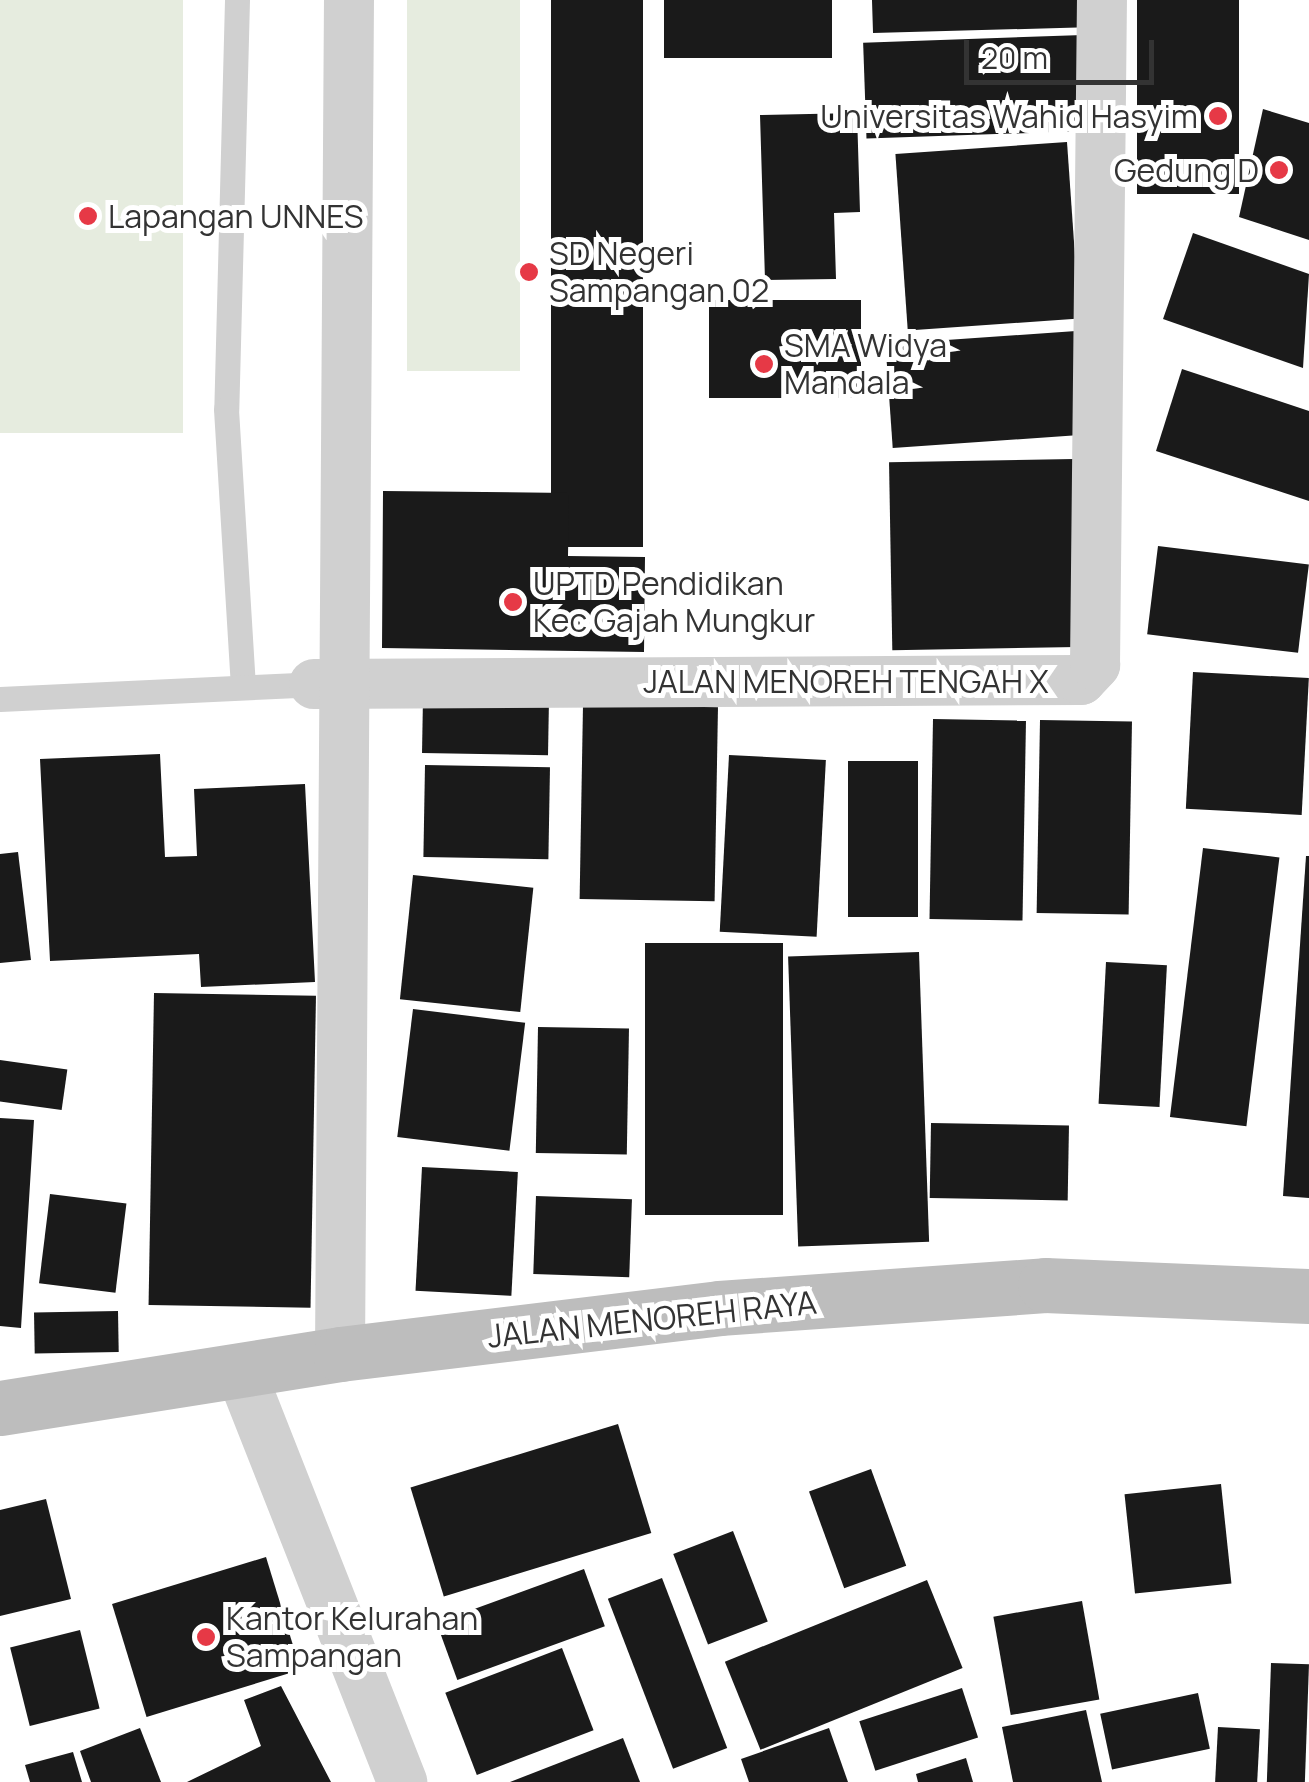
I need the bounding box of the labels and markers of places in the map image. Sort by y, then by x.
place label: Universitas Wahid Hasyim [820,97,1198,135]
marker: Universitas Wahid Hasyim [1207,105,1229,127]
place label: Gedung D [1114,151,1259,189]
marker: Gedung D [1268,159,1290,181]
place label: Lapangan UNNES [108,197,363,235]
marker: Lapangan UNNES [77,205,99,227]
place label: SD Negeri Sampangan 02 [549,235,769,310]
marker: SD Negeri Sampangan 02 [518,261,540,283]
place label: SMA Widya Mandala [784,327,947,402]
marker: SMA Widya Mandala [753,353,775,375]
place label: UPTD Pendidikan Kec Gajah Mungkur [533,565,815,640]
marker: UPTD Pendidikan Kec Gajah Mungkur [502,591,524,613]
place label: Kantor Kelurahan Sampangan [226,1600,478,1675]
marker: Kantor Kelurahan Sampangan [195,1626,217,1648]

